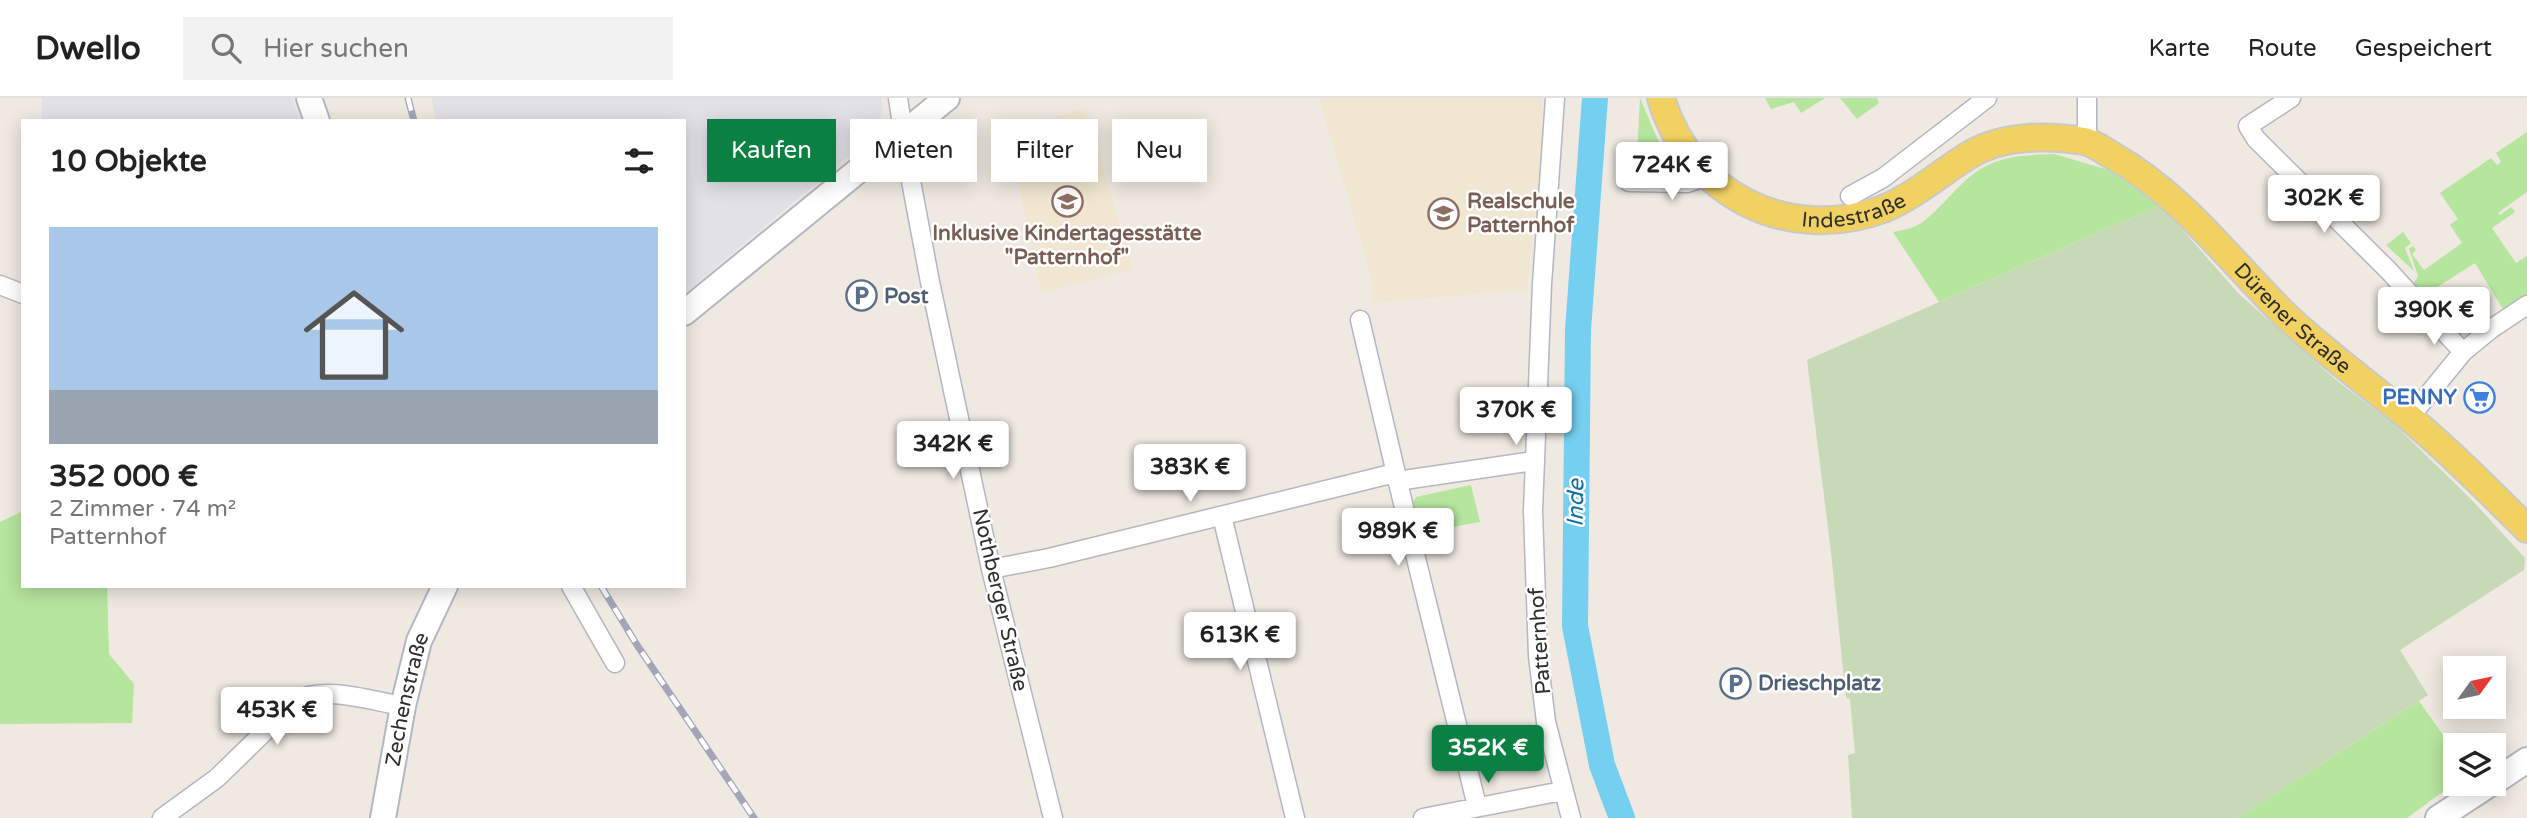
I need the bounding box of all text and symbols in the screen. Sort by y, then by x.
search box [183,17,673,80]
text: Dwello [35,29,141,68]
icon: search [207,29,245,67]
text: Hier suchen [263,33,409,64]
text: Karte [2148,34,2210,63]
text: Route [2248,34,2317,63]
text: Gespeichert [2355,34,2492,63]
chip: Kaufen [707,119,836,182]
chip: Mieten [850,119,977,182]
chip: Filter [991,119,1098,182]
chip: Neu [1112,119,1207,182]
icon: filters [620,142,658,180]
pin: 724K € [1615,142,1729,202]
text: 10 Objekte [49,143,207,180]
text: 724K € [1632,151,1712,179]
pin: 302K € [2267,176,2381,235]
school or university icon: Inklusive Kindertagesstätte "Patternhof" [1050,184,1084,218]
text: 302K € [2284,184,2364,212]
street label: Indestraße [1801,188,1910,233]
place label: Realschule Patternhof [1467,189,1575,238]
school or university icon: Realschule Patternhof [1427,196,1461,230]
place label: Inklusive Kindertagesstätte "Patternhof" [932,221,1202,270]
street label: Dürener Straße [2229,257,2356,379]
icon: home [291,272,417,398]
parking icon: Post [844,279,878,313]
place label: Post [884,284,929,309]
pin: 390K € [2377,288,2491,347]
text: 390K € [2394,296,2474,324]
supermarket icon: PENNY [2463,380,2497,414]
place label: PENNY [2382,385,2458,410]
pin: 370K € [1459,388,1573,447]
text: 370K € [1476,396,1556,424]
pin: 342K € [896,422,1010,481]
text: 342K € [913,430,993,458]
pin: 383K € [1133,444,1247,504]
text: 383K € [1150,453,1230,481]
text: 352 000 € [49,458,198,495]
water label: Inde [1562,477,1590,527]
text: 2 Zimmer · 74 m² [49,495,236,523]
street label: Nothberger Straße [967,506,1033,694]
pin: 989K € [1341,508,1455,568]
text: 989K € [1358,517,1438,545]
text: Patternhof [49,523,166,551]
street label: Patternhof [1524,587,1556,695]
pin: 613K € [1183,612,1297,672]
text: 613K € [1200,621,1280,649]
street label: Zechenstraße [380,628,434,768]
north arrow [2443,656,2506,719]
map controls [2443,656,2506,796]
parking icon: Drieschplatz [1718,666,1752,700]
place label: Drieschplatz [1758,671,1882,696]
pin: 453K € [220,688,334,747]
text: 453K € [237,696,317,724]
pin: 352K € [1431,726,1545,785]
button: layers [2443,733,2506,796]
text: 352K € [1448,734,1528,762]

